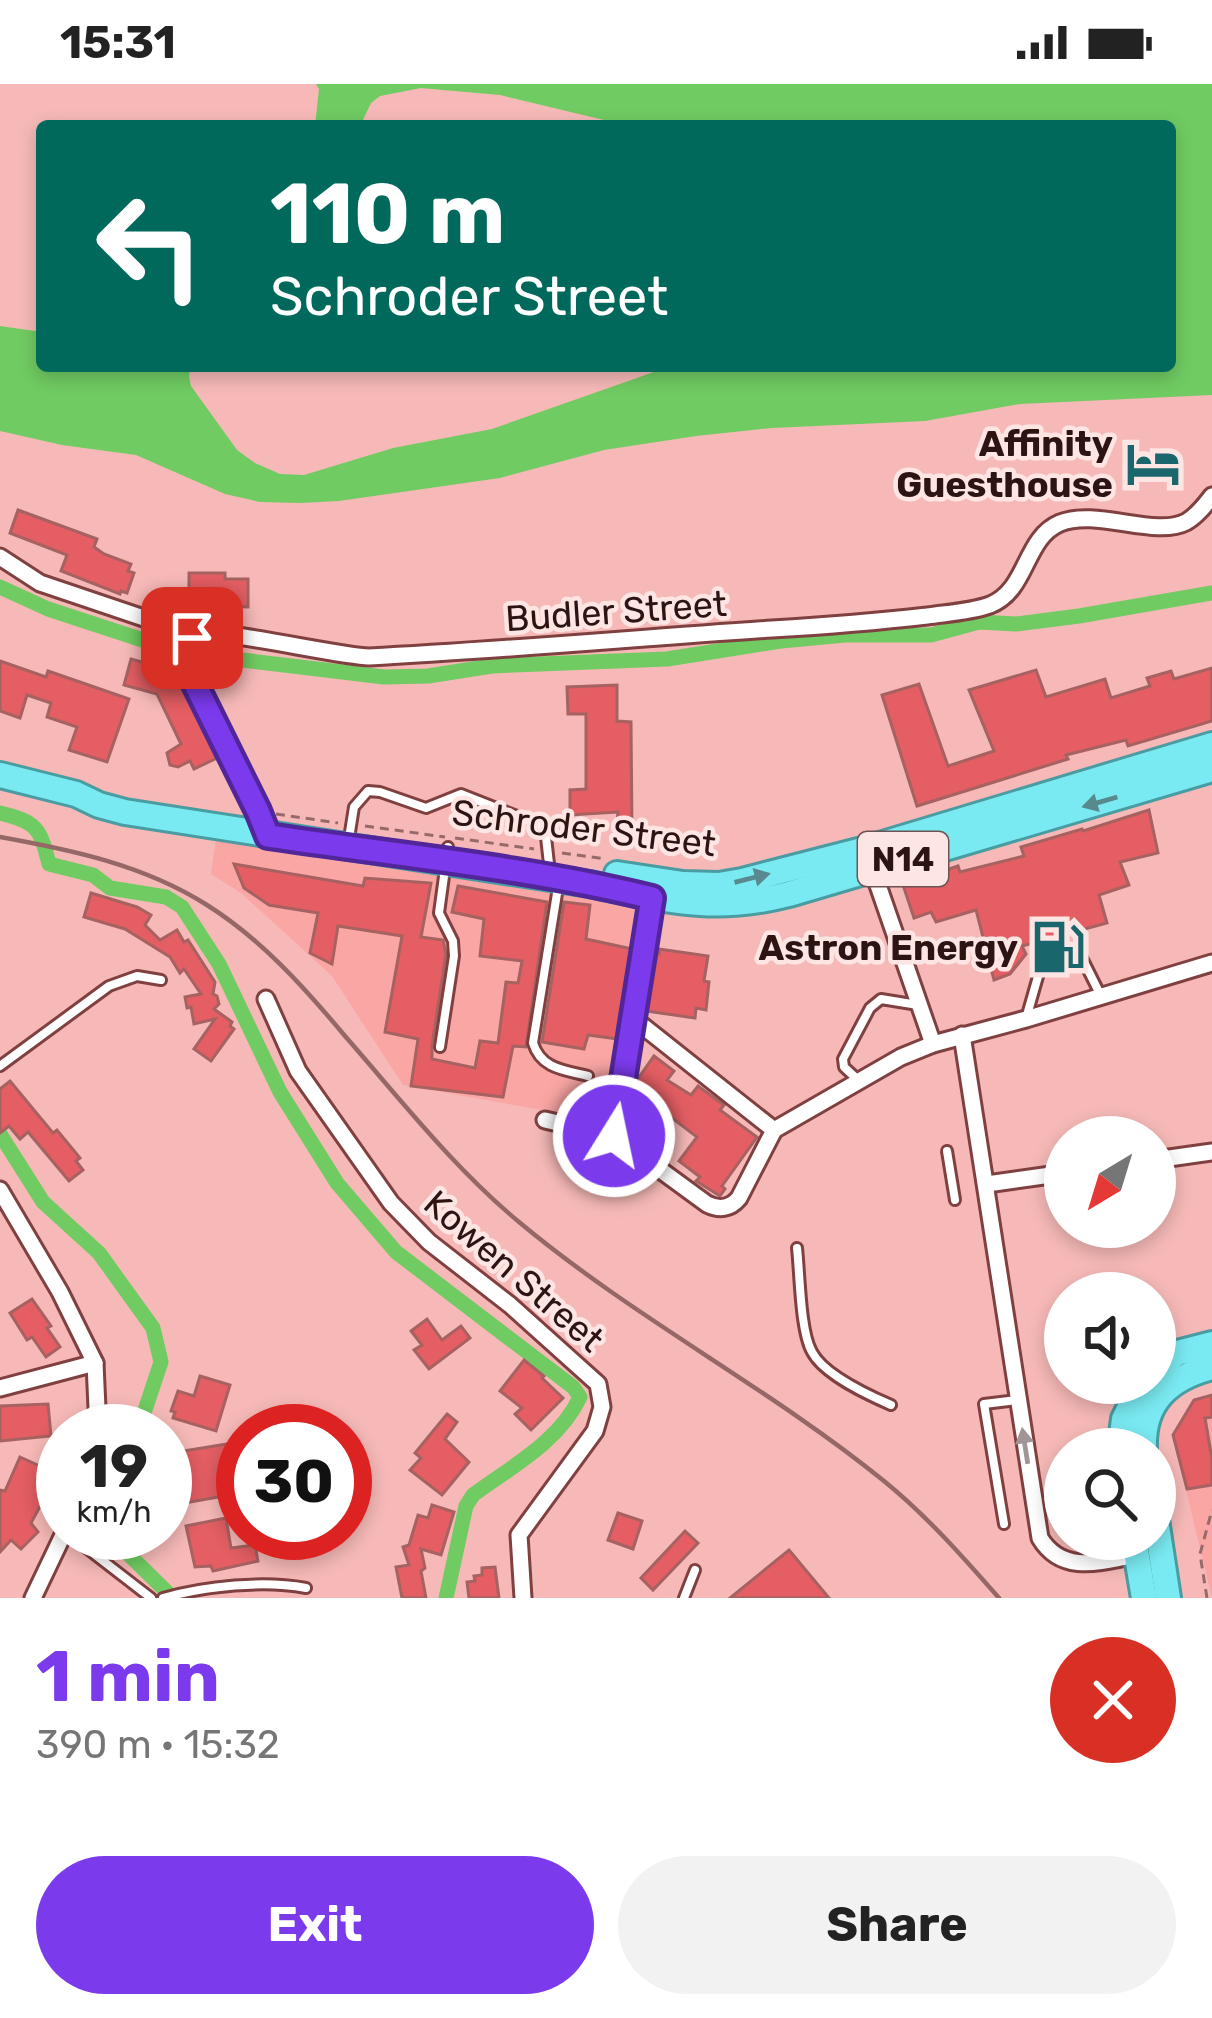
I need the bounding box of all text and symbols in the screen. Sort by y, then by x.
text: 15:31 [60,16,176,69]
text: 110 m [270,164,505,264]
icon: left [72,168,228,324]
text: Schroder Street [270,265,668,329]
place label: Affinity Guesthouse [896,422,1113,506]
hotel icon: Affinity Guesthouse [1124,435,1182,493]
street label: Budler Street [504,582,728,640]
pin [141,587,243,689]
icon: arrive [159,605,225,671]
street label: Schroder Street [450,790,718,866]
one-way arrow [1081,794,1118,812]
road number: N14 [858,832,948,886]
one-way arrow [733,868,770,887]
fuel station icon: Astron Energy [1029,918,1087,976]
place label: Astron Energy [759,926,1018,969]
position arrow [551,1073,677,1199]
north arrow [1044,1116,1176,1248]
map controls [1044,1116,1176,1560]
street label: Kowen Street [415,1181,613,1361]
button: sound [1044,1272,1176,1404]
speed limit sign: 30 [216,1404,372,1560]
one-way arrow [1015,1427,1033,1465]
button: search [1044,1428,1176,1560]
text: 19 [80,1431,148,1502]
text: km/h [77,1494,151,1530]
text: 1 min [36,1634,220,1719]
button: close [1050,1637,1176,1763]
text: 390 m · 15:32 [36,1722,280,1768]
button: Exit [36,1856,594,1994]
button: Share [618,1856,1176,1994]

